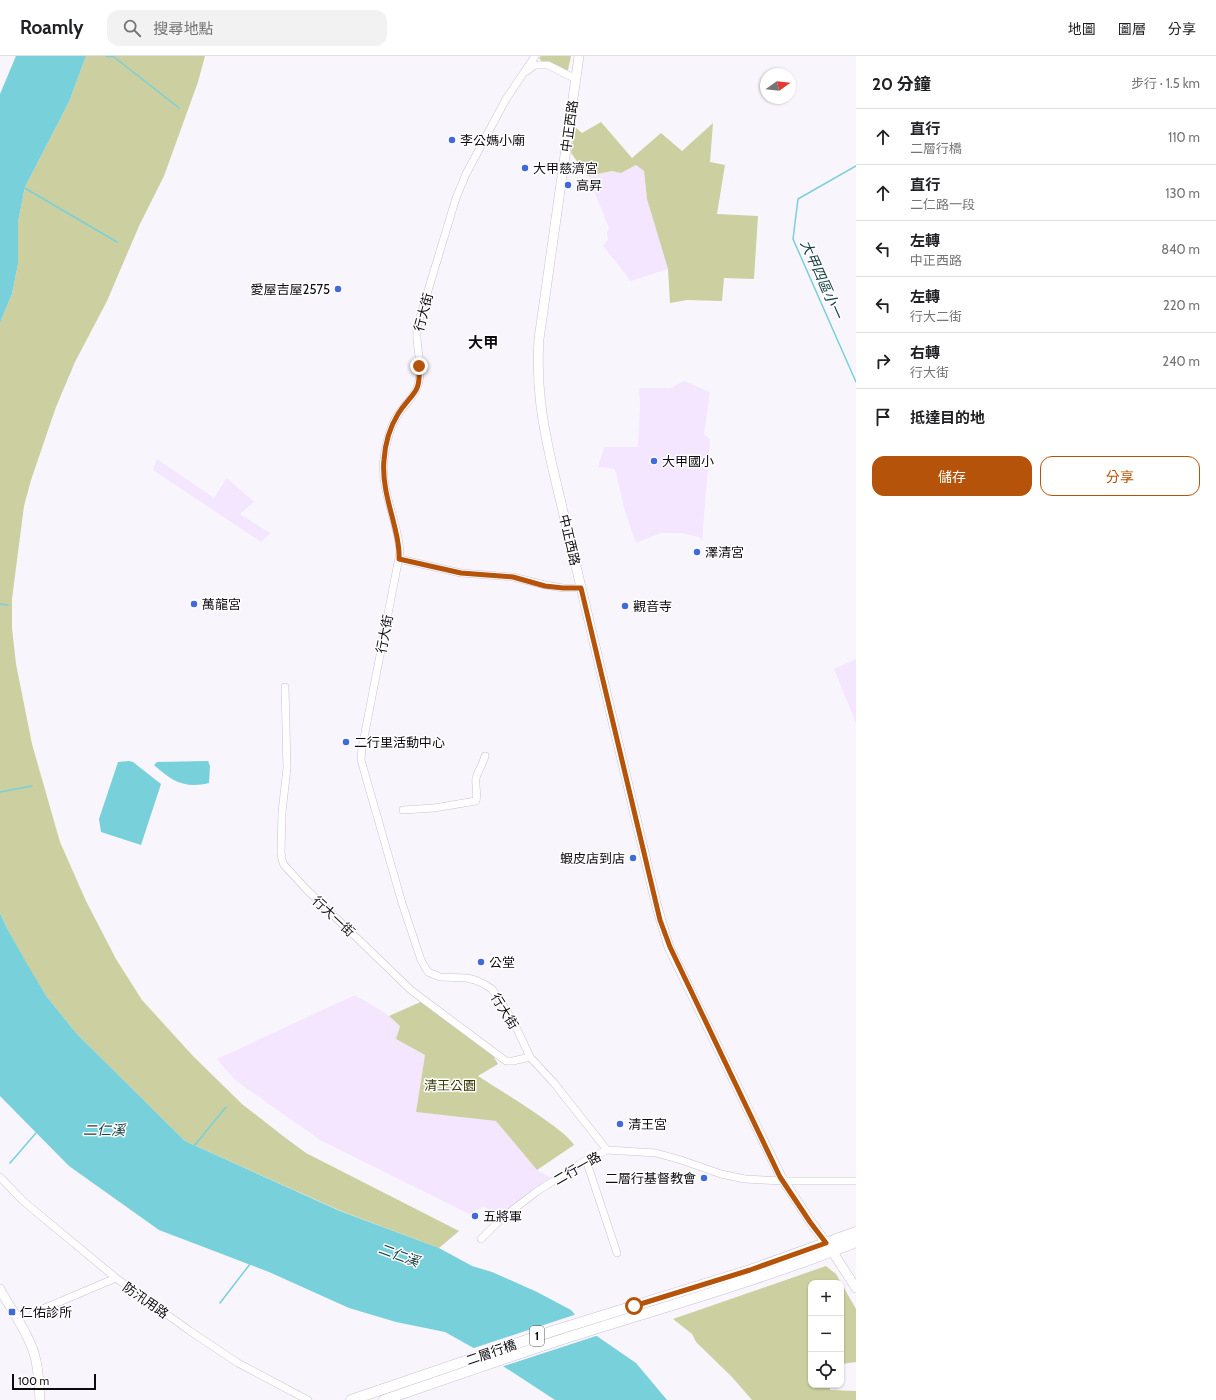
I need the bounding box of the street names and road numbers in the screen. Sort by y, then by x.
street label: 中正西路 [557,99,581,153]
street label: 行大街 [410,291,436,333]
street label: 中正西路 [556,513,584,567]
street label: 行大街 [372,613,396,655]
street label: 行大一街 [310,892,358,940]
street label: 行大街 [488,990,522,1032]
street label: 二行一路 [550,1148,604,1188]
street label: 防汛用路 [120,1279,172,1321]
road number: 1 [530,1326,544,1346]
street label: 二層行橋 [464,1336,518,1368]

